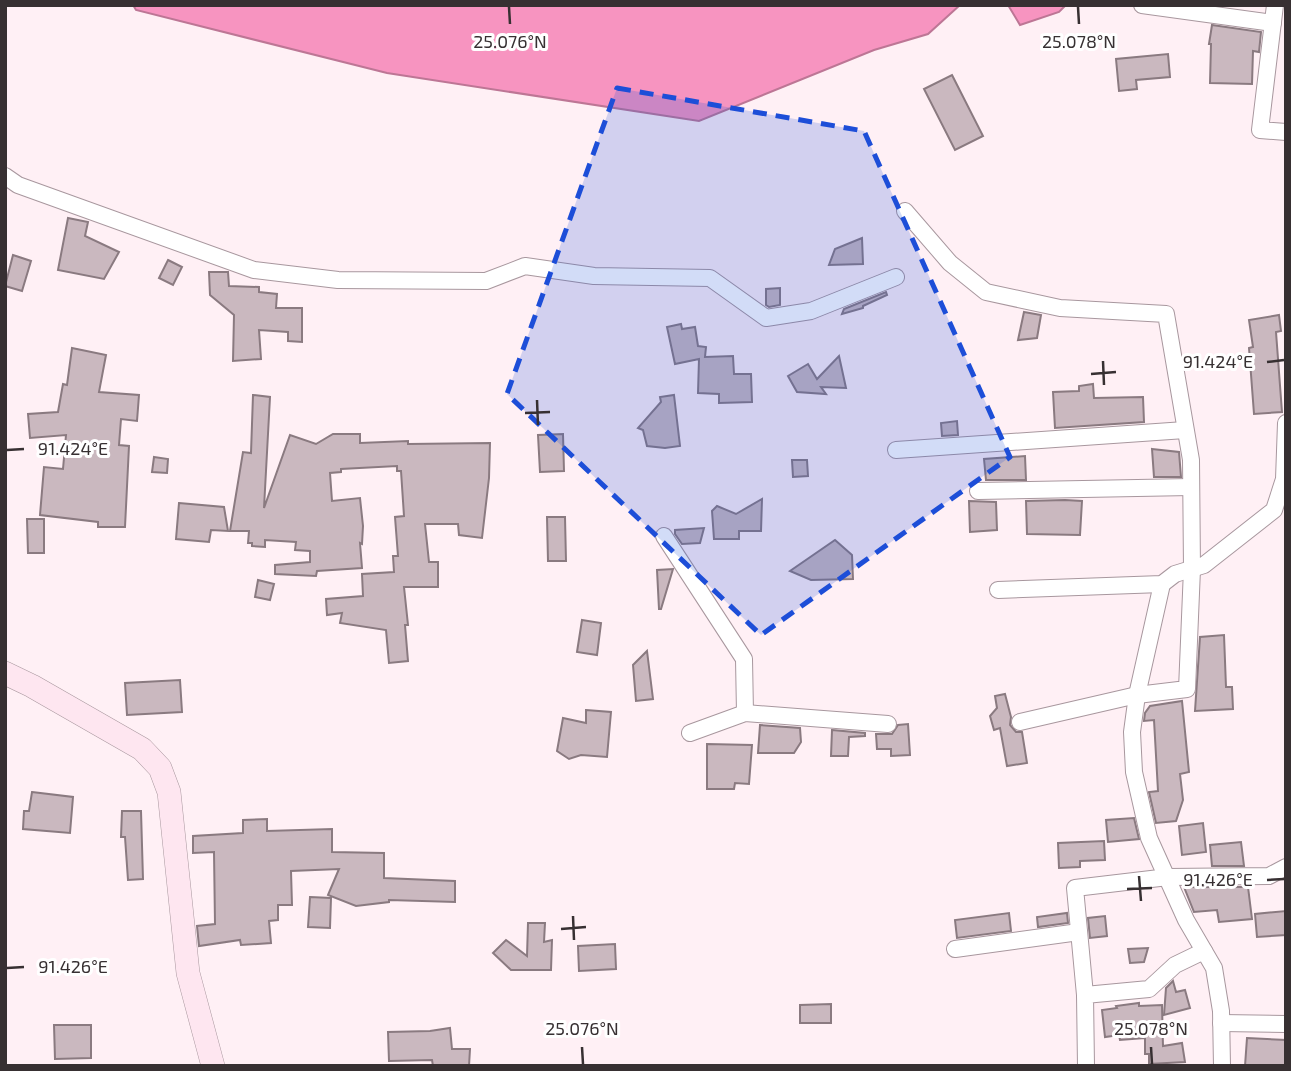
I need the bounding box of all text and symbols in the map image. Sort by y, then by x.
text: 25.076°N [473,30,547,52]
text: 25.078°N [1042,30,1116,52]
text: 91.424°E [1183,350,1253,372]
text: 91.424°E [38,437,108,459]
text: 91.426°E [1183,868,1253,890]
text: 91.426°E [38,955,108,977]
text: 25.076°N [545,1017,619,1039]
text: 25.078°N [1114,1017,1188,1039]

